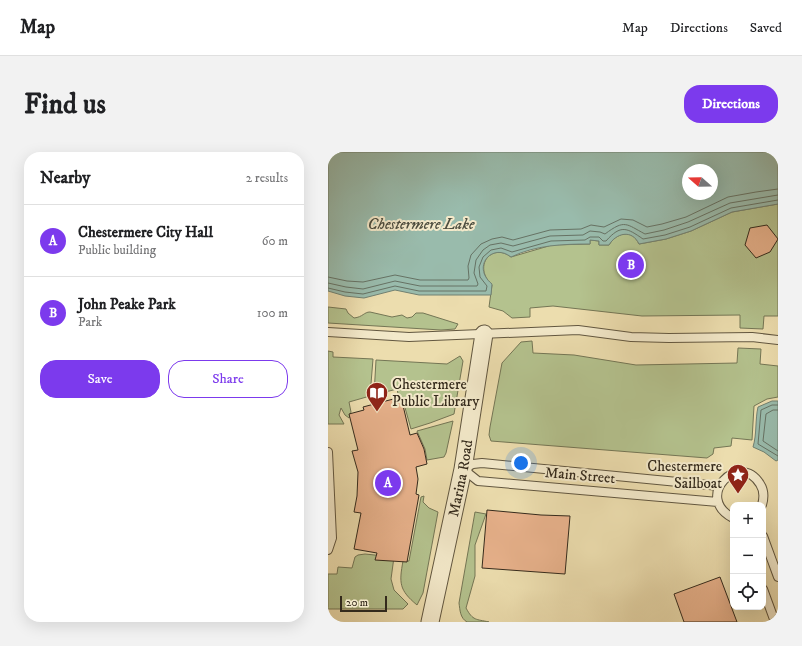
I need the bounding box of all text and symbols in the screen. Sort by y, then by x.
text: Map [20,16,55,39]
text: Map [622,19,648,37]
text: Directions [670,19,728,37]
text: Saved [750,19,782,37]
button: Directions [684,85,778,123]
text: Find us [24,87,106,122]
north arrow [682,164,718,200]
text: Nearby [40,167,90,189]
text: 2 results [246,170,288,186]
water label: Chestermere Lake [368,214,475,234]
text: Chestermere City Hall [78,223,213,242]
text: A [49,233,57,249]
text: 60 m [262,233,288,249]
text: Public building [78,242,156,258]
pin: B [618,250,644,280]
text: John Peake Park [78,295,176,314]
text: B [49,305,57,321]
text: 100 m [257,305,288,321]
text: Park [78,314,102,330]
button: Save [40,360,160,398]
button: Share [168,360,288,398]
place label: Chestermere Public Library [392,375,480,411]
library icon: Chestermere Public Library [364,380,390,413]
street label: Marina Road [444,438,477,519]
your location [511,453,531,473]
place label: Chestermere Sailboat [647,457,722,493]
place icon: Chestermere Sailboat [725,462,751,495]
street label: Main Street [544,463,616,488]
pin: A [375,468,401,498]
map controls [730,502,766,610]
button: + [730,502,766,538]
button: − [730,538,766,574]
button: locate [730,574,766,610]
scale bar [340,594,387,613]
text: 20 m [346,596,368,610]

